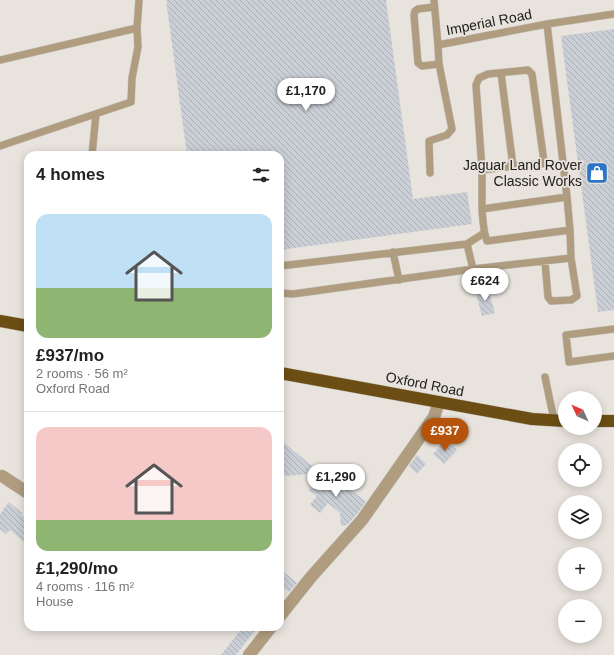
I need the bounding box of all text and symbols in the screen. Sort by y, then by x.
street label: Imperial Road [445,6,533,38]
pin: £1,170 [273,78,339,112]
text: £1,170 [286,83,326,98]
place label: Jaguar Land Rover Classic Works [463,157,582,189]
shop icon: Jaguar Land Rover Classic Works [584,160,610,186]
icon: filters [250,164,272,186]
text: 4 homes [36,165,105,184]
icon: home [118,240,190,312]
pin: £624 [461,268,509,302]
text: £624 [471,273,499,288]
text: £937/mo [36,346,104,365]
text: 2 rooms · 56 m² [36,366,128,381]
street label: Oxford Road [385,369,465,399]
text: Oxford Road [36,381,110,396]
north arrow [558,391,602,435]
map controls [558,391,602,643]
pin: £937 [421,418,469,452]
text: £937 [431,423,459,438]
button: locate [558,443,602,487]
icon: home [118,453,190,525]
pin: £1,290 [303,464,369,498]
text: £1,290 [316,469,356,484]
button: layers [558,495,602,539]
button: + [558,547,602,591]
text: £1,290/mo [36,559,118,578]
text: 4 rooms · 116 m² [36,579,134,594]
text: House [36,594,74,609]
button: − [558,599,602,643]

